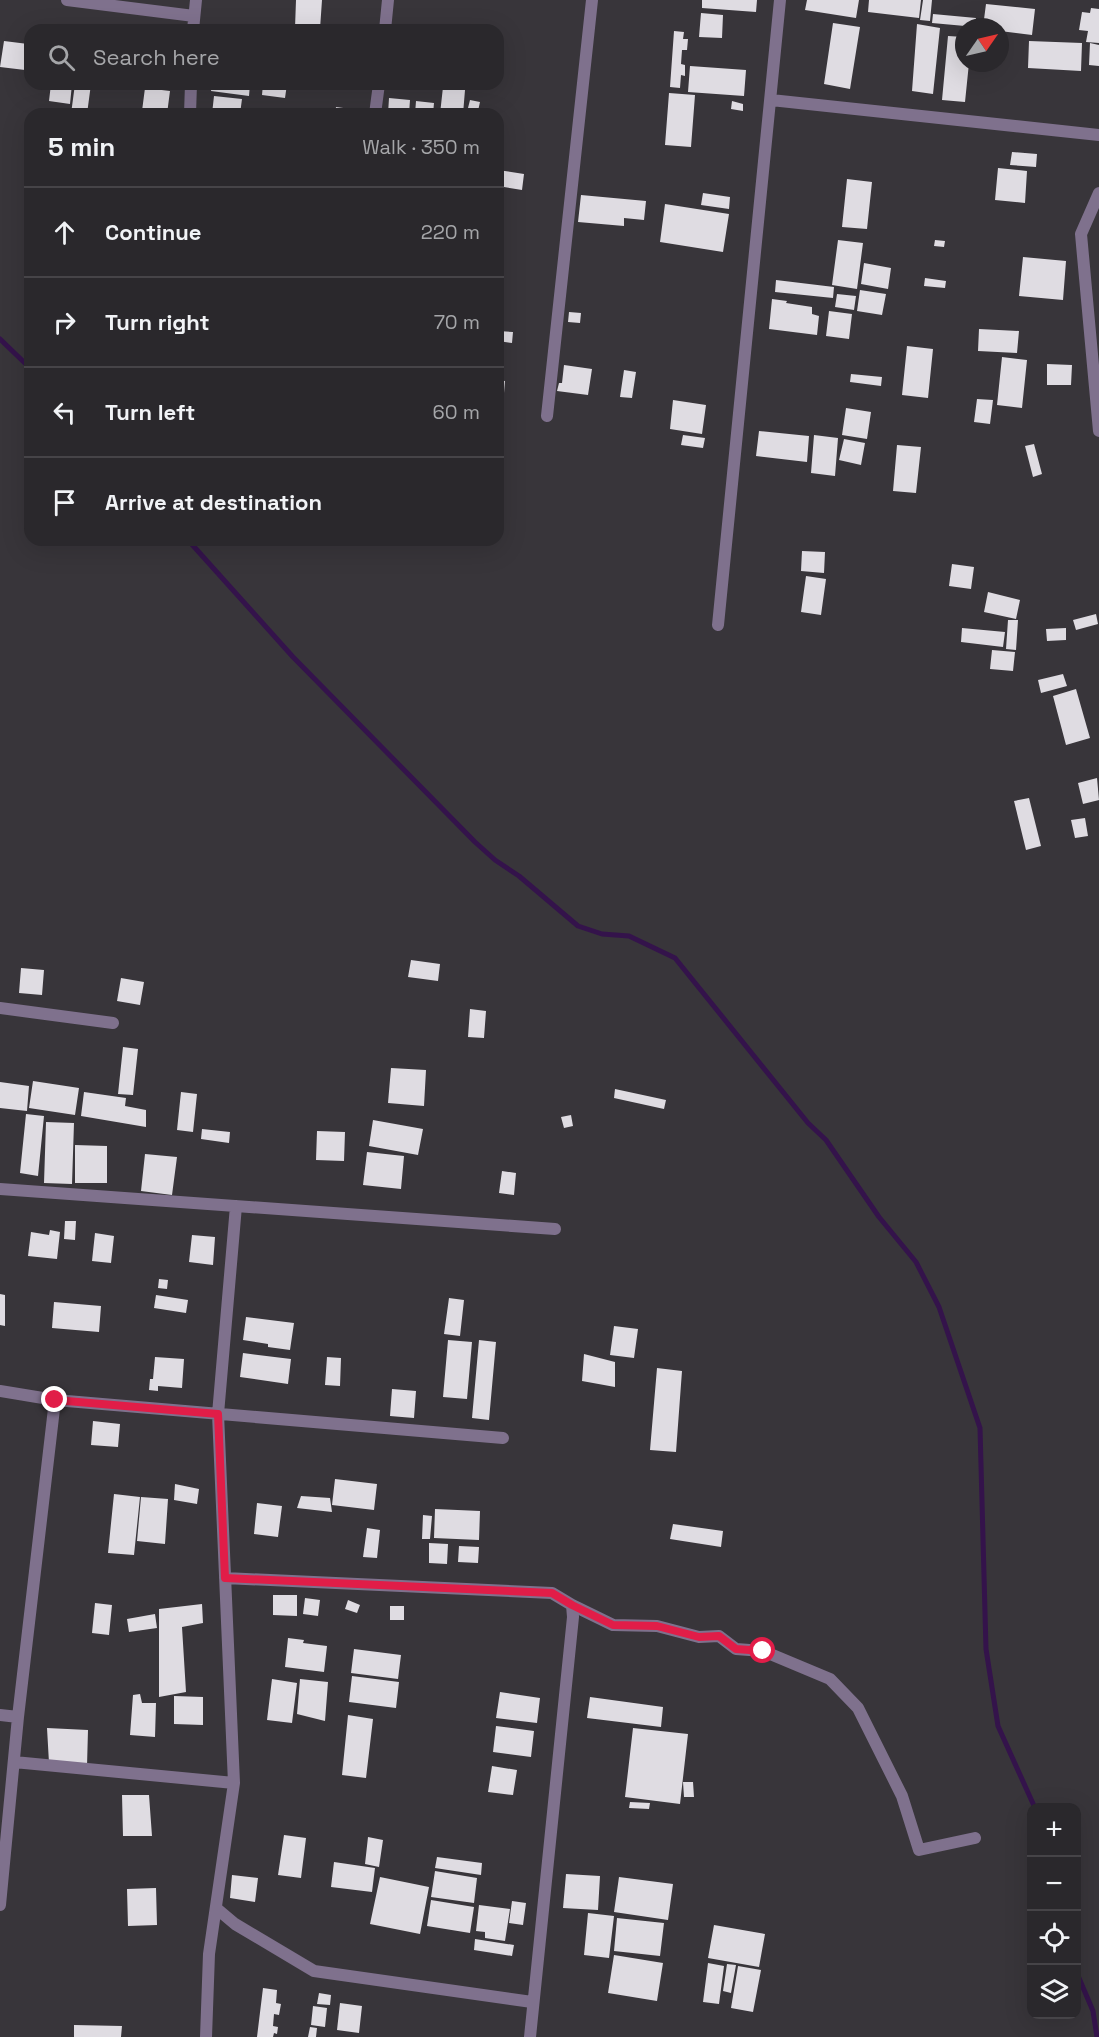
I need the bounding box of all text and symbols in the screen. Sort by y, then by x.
north arrow [955,18,1009,72]
search box [24,24,504,90]
icon: search [45,41,78,74]
text: Search here [93,43,220,71]
text: 5 min [48,130,115,164]
text: Walk · 350 m [362,134,480,160]
icon: ahead [48,216,81,249]
text: Continue [105,218,201,246]
text: 220 m [421,219,480,245]
icon: right [48,306,81,339]
text: Turn right [105,308,210,336]
text: 70 m [434,309,480,335]
icon: left [48,396,81,429]
text: Turn left [105,398,195,426]
text: 60 m [433,399,480,425]
icon: arrive [48,486,81,519]
text: Arrive at destination [105,488,322,516]
route end [41,1386,67,1412]
route start [749,1637,775,1663]
map controls [1027,1803,1081,2019]
button: + [1027,1803,1081,1857]
button: − [1027,1857,1081,1911]
button: locate [1027,1911,1081,1965]
button: layers [1027,1965,1081,2019]

